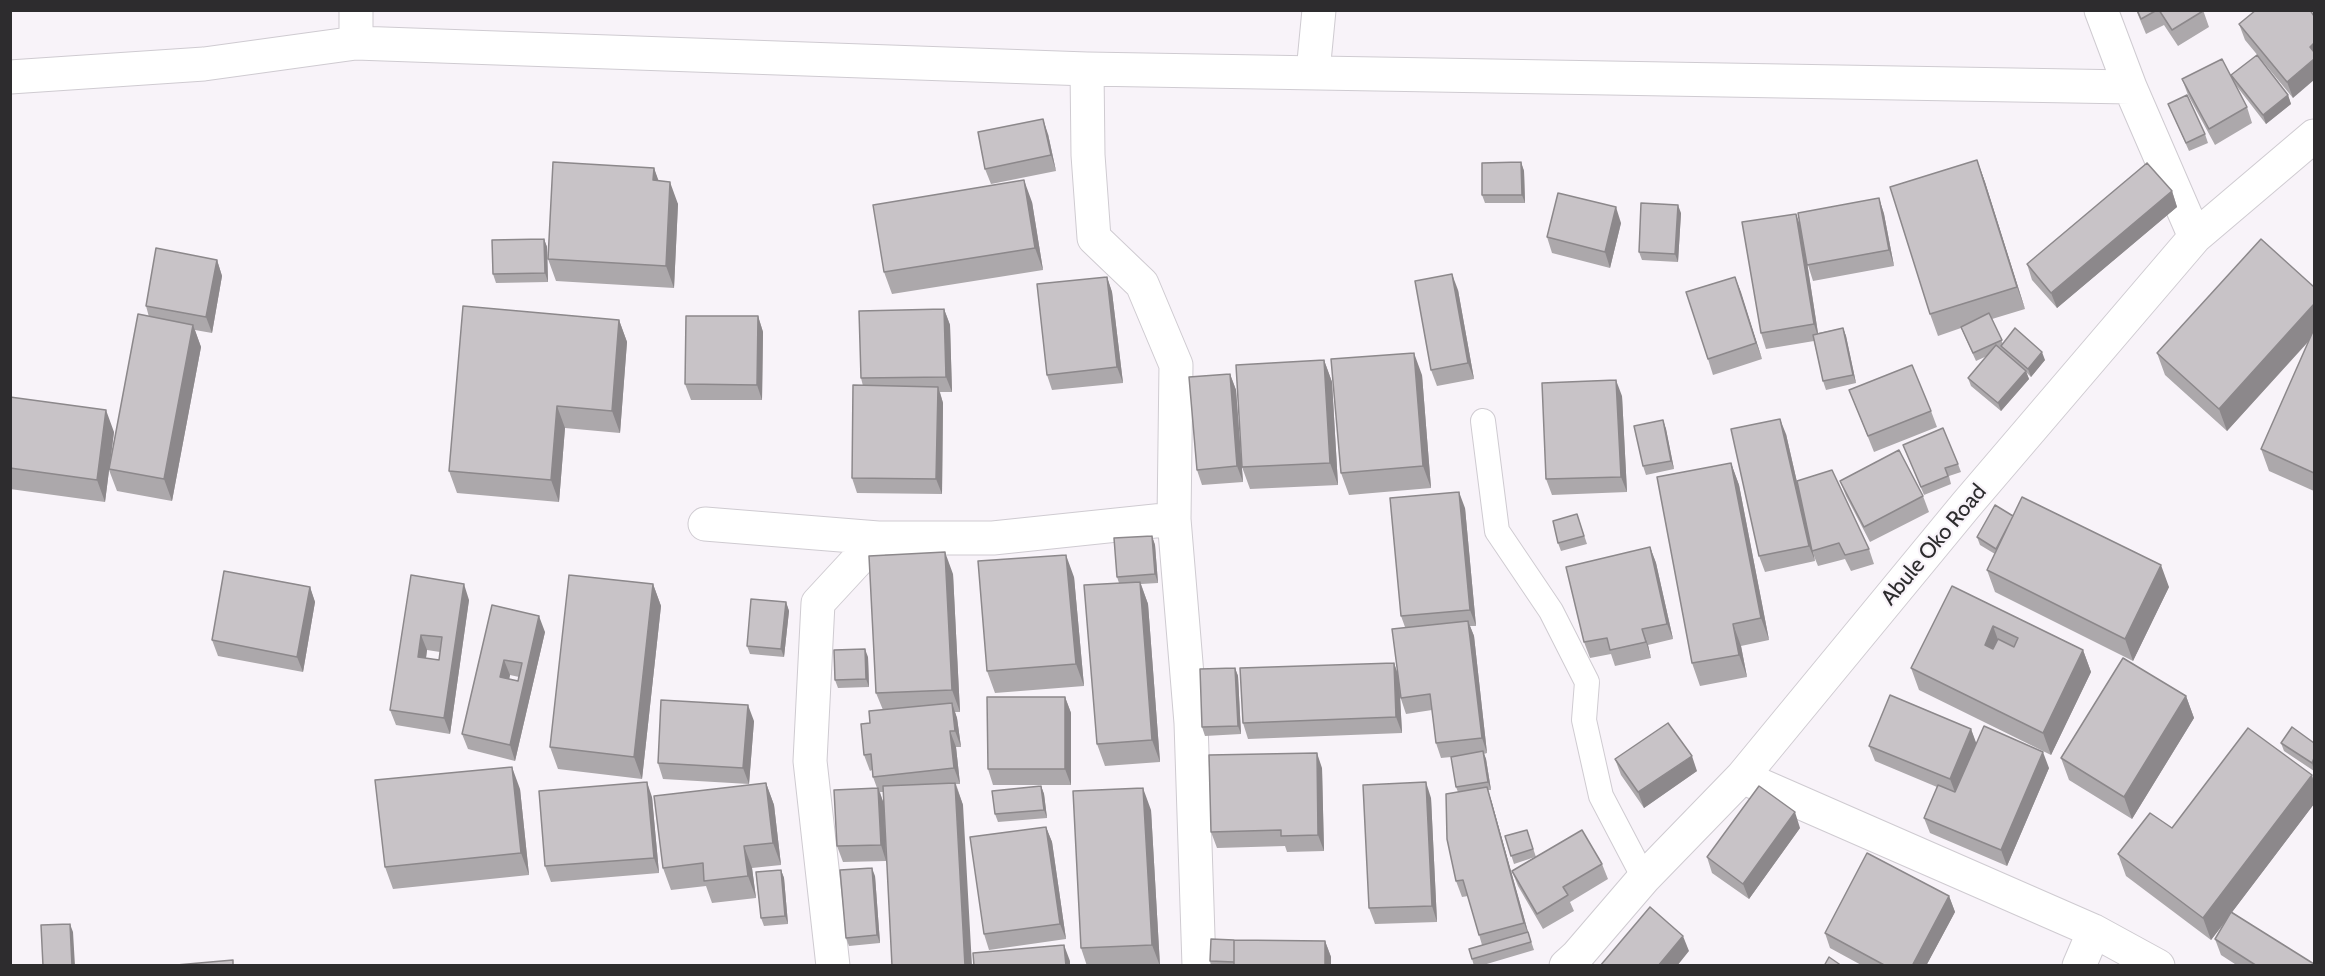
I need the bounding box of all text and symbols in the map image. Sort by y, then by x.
street label: Abule Oko Road [1876,479,1992,611]

